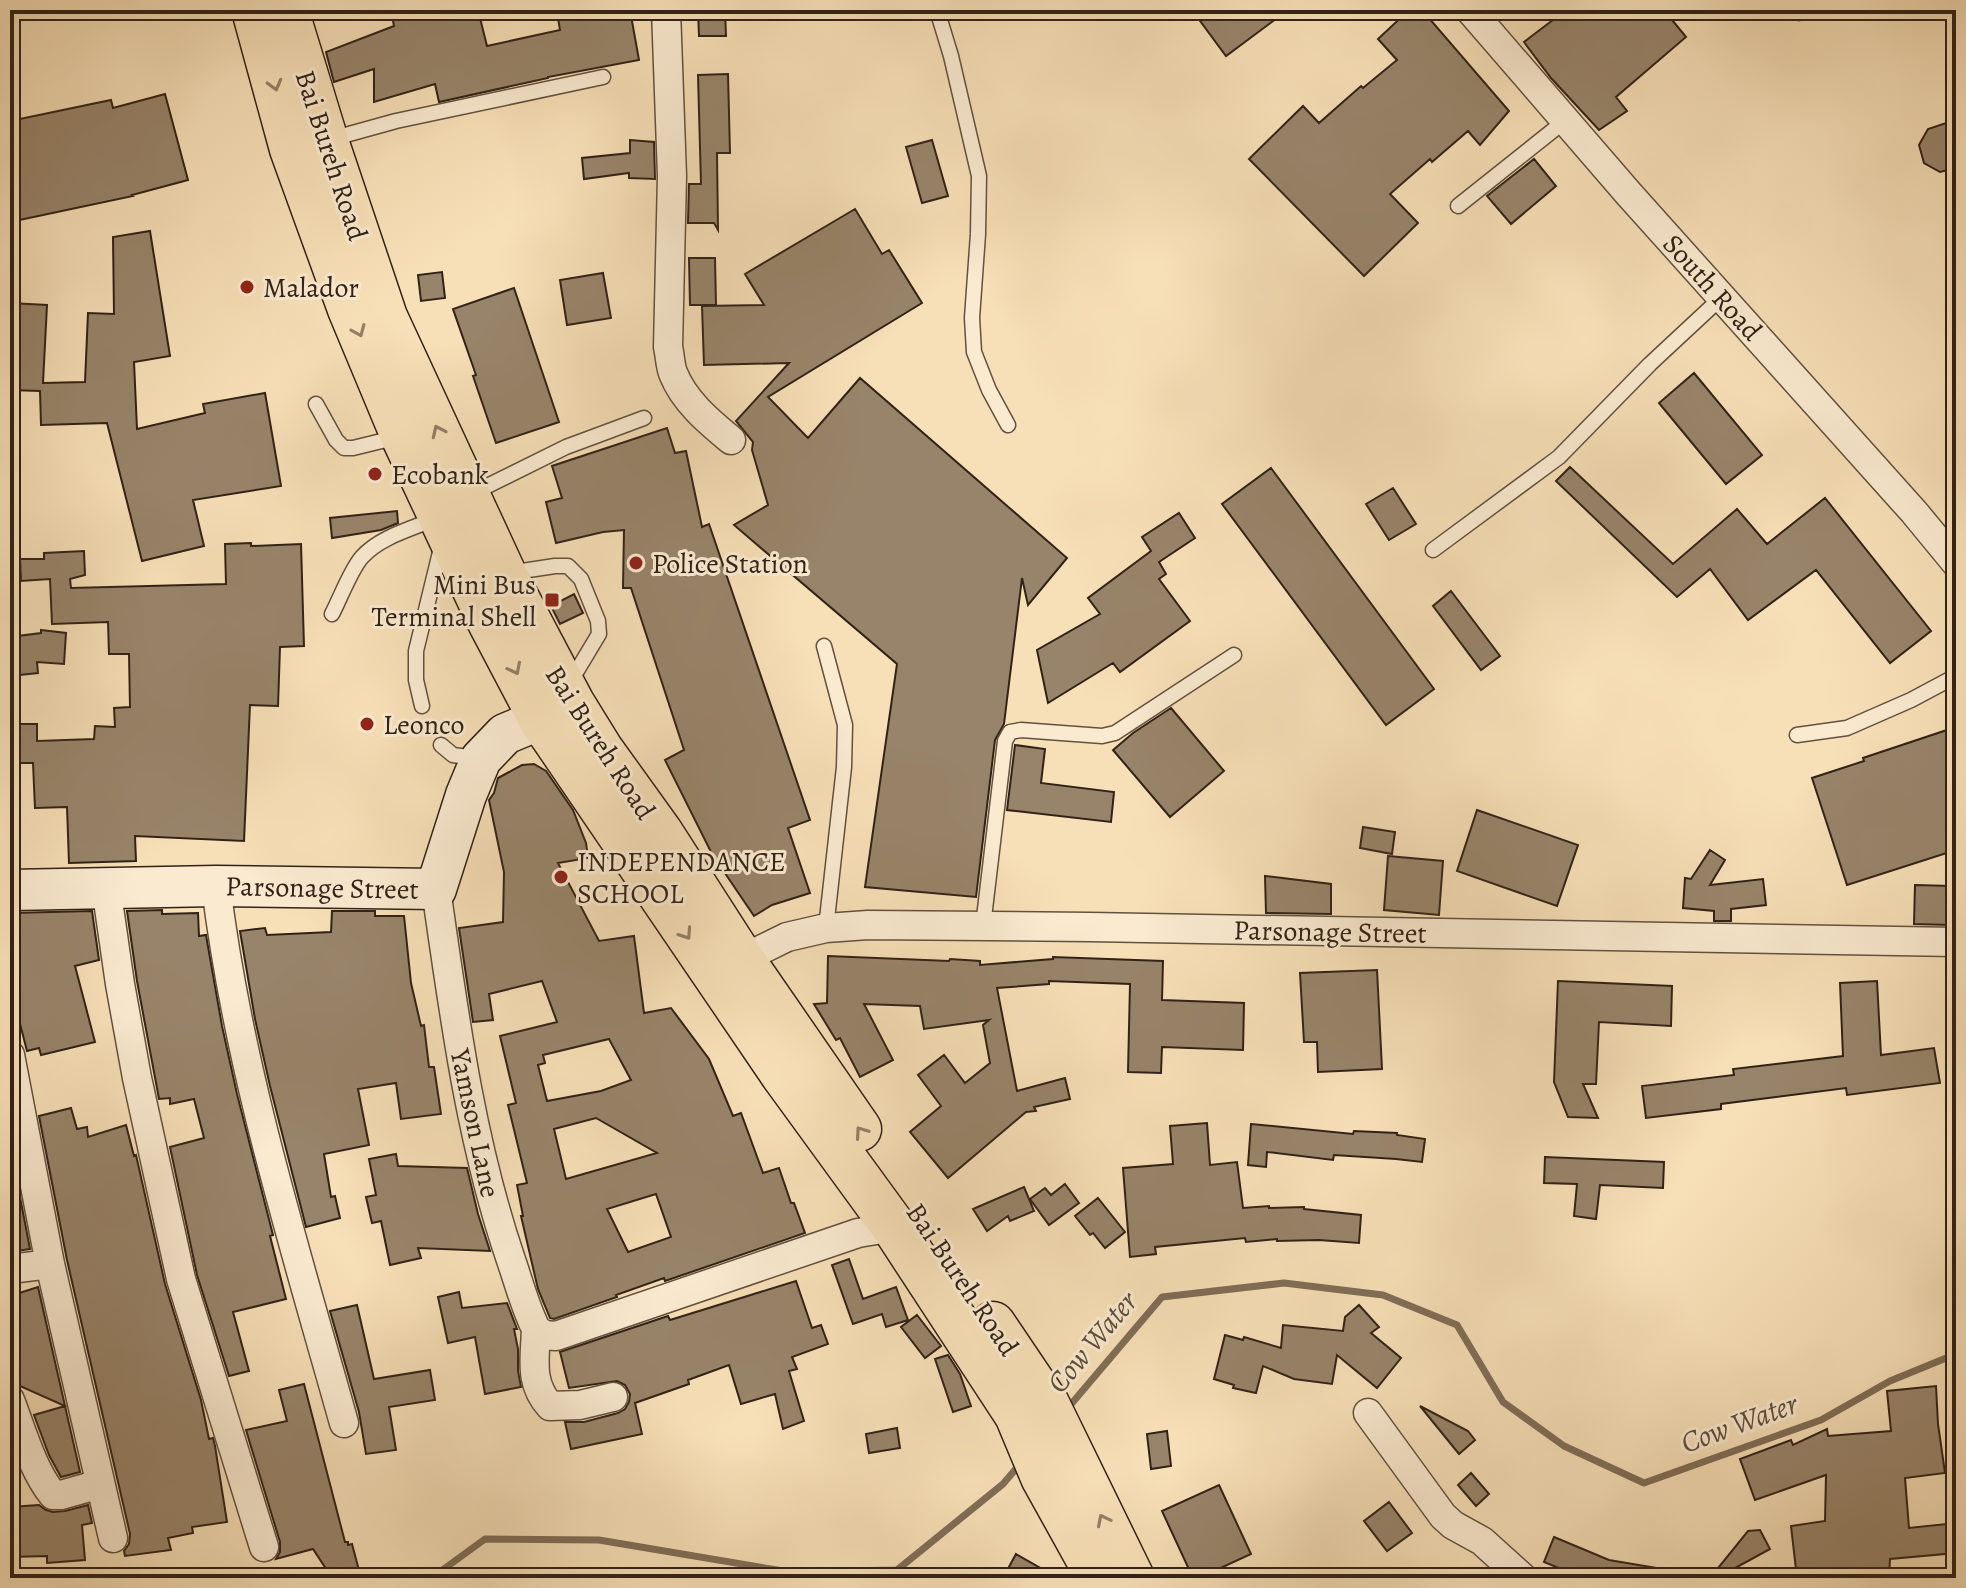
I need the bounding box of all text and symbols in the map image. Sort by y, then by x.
street label: Bai Bureh Road [286,65,377,246]
one-way arrow [265,78,282,92]
street label: South Road [1654,226,1771,350]
place label: Malador [263,269,359,307]
marker: Malador [238,278,256,296]
one-way arrow [349,323,365,337]
one-way arrow [431,425,447,440]
place label: Ecobank [391,456,489,494]
marker: Ecobank [366,465,384,483]
place label: Police Station [652,545,808,583]
marker: Police Station [627,554,645,572]
place label: Mini Bus Terminal Shell [371,566,536,636]
marker: Mini Bus Terminal Shell [543,591,561,609]
street label: Bai Bureh Road [536,658,665,828]
one-way arrow [505,660,520,675]
place label: Leonco [383,706,464,744]
marker: Leonco [358,715,376,733]
place label: INDEPENDANCE SCHOOL [577,843,786,913]
street label: Parsonage Street [225,867,419,909]
marker: INDEPENDANCE SCHOOL [552,868,570,886]
street label: Parsonage Street [1233,911,1427,953]
one-way arrow [677,925,692,939]
street label: Yamson Lane [441,1044,509,1201]
one-way arrow [856,1126,871,1140]
street label: Bai Bureh Road [897,1196,1028,1364]
water label: Cow Water [1038,1281,1147,1401]
water label: Cow Water [1675,1383,1804,1463]
one-way arrow [1098,1514,1113,1529]

